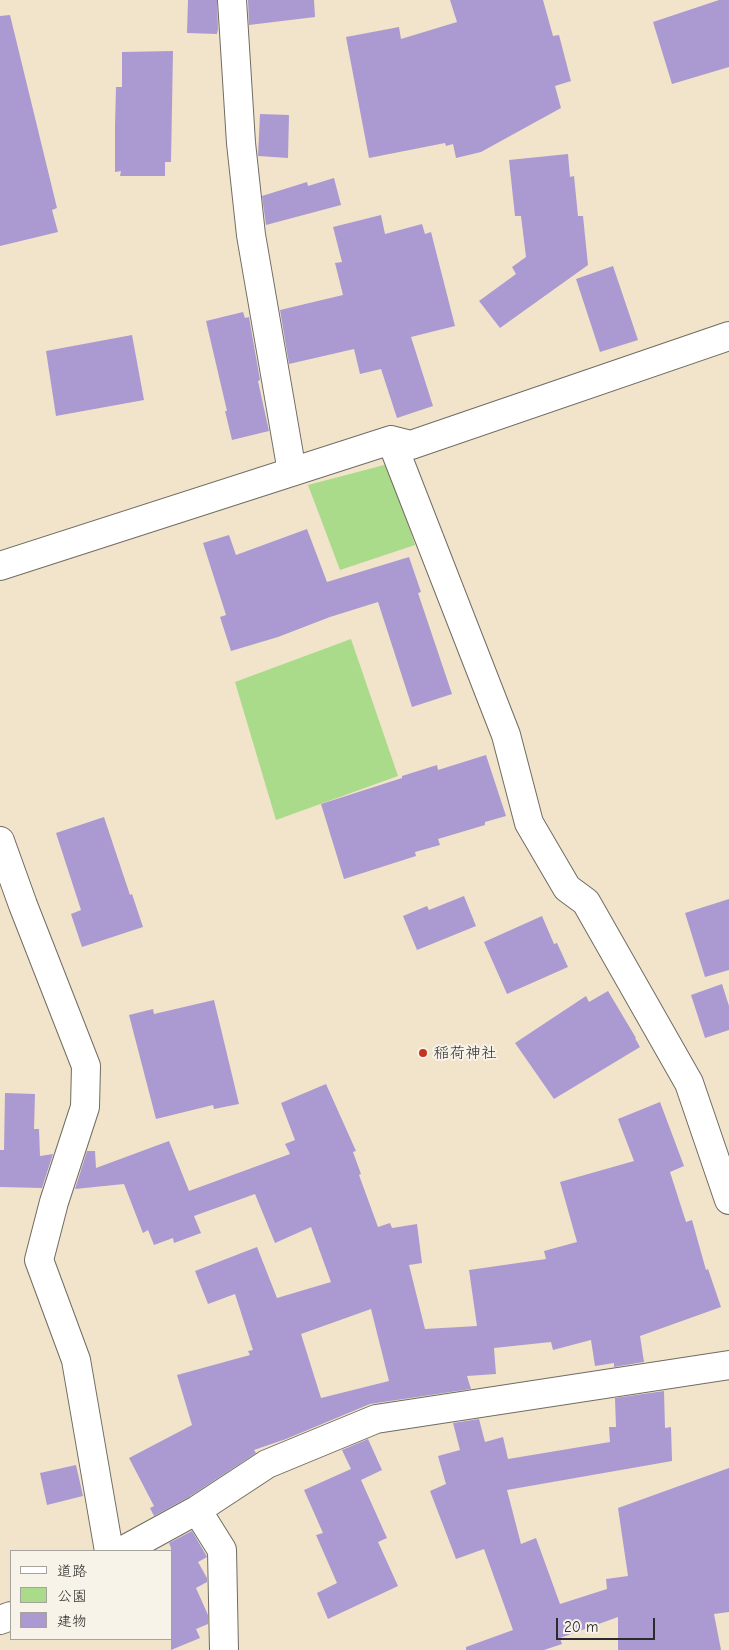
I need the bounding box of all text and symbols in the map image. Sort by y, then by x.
place label: 稲荷神社 [433,1043,497,1063]
marker: 稲荷神社 [417,1047,429,1059]
legend [10,1550,172,1640]
text: 道路 [57,1562,87,1580]
text: 公園 [57,1587,87,1605]
scale bar [559,1608,658,1640]
text: 建物 [57,1612,87,1630]
text: 20 m [564,1618,598,1636]

